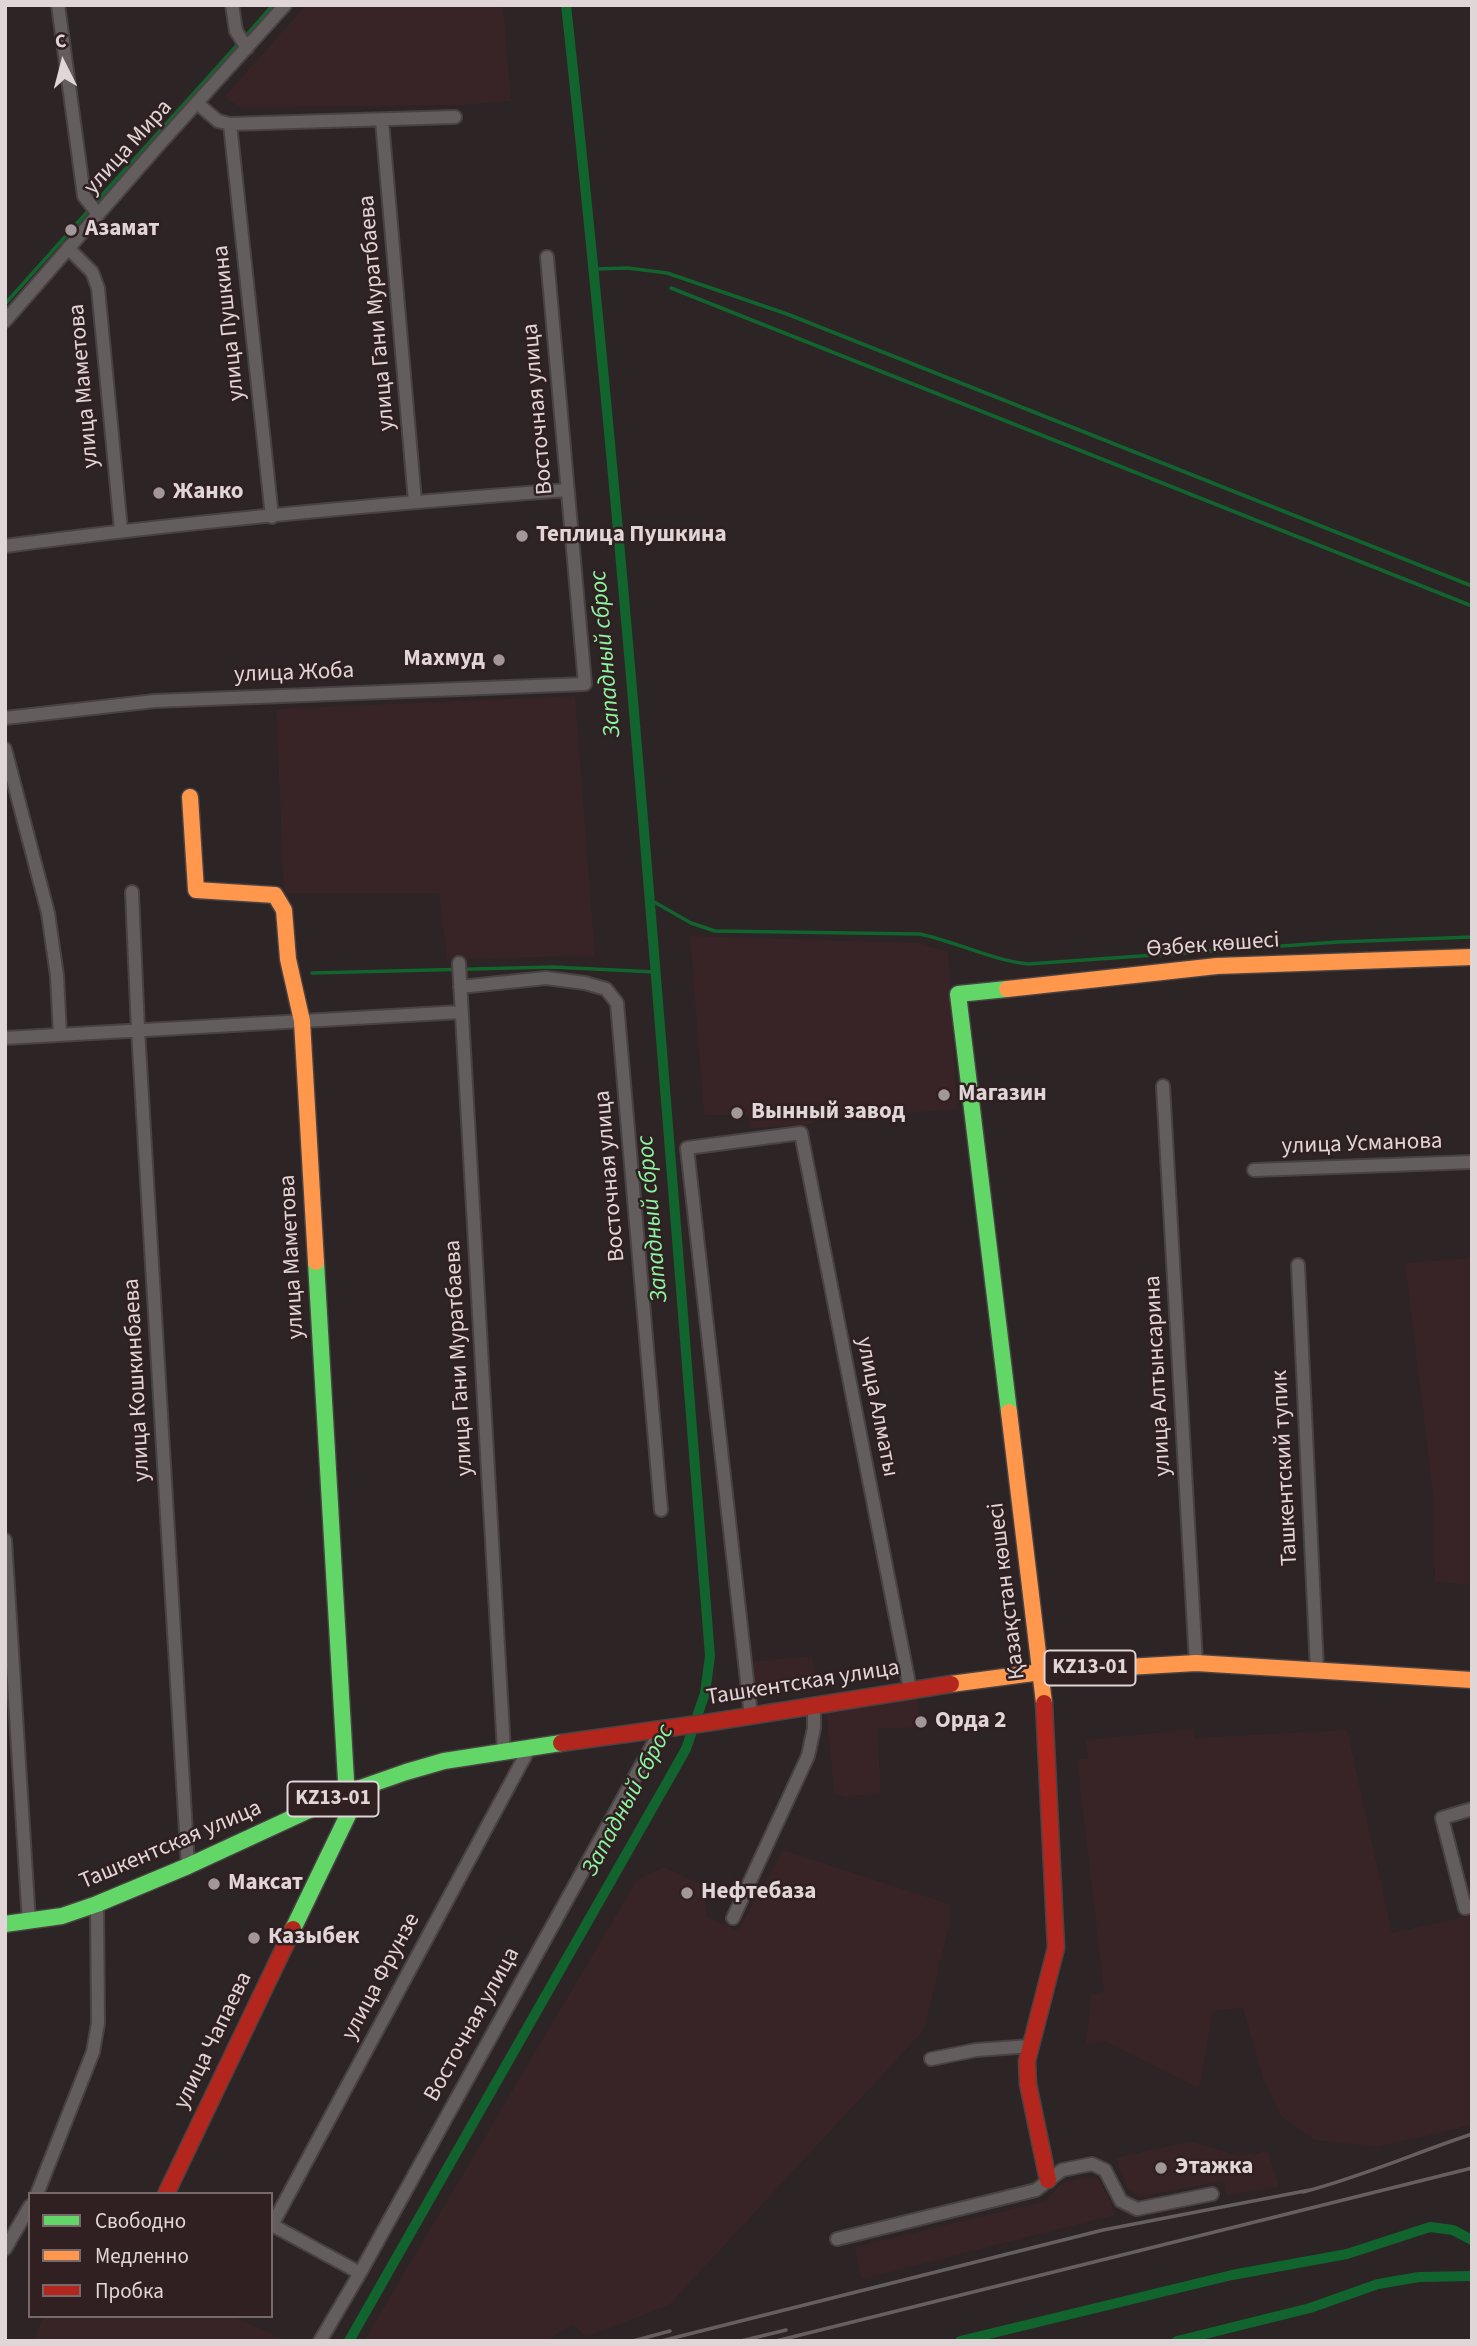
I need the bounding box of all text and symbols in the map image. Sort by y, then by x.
north arrow [28,28,98,98]
text: С [54,28,68,56]
street label: улица Мира [79,95,179,201]
street label: улица Гани Муратбаева [354,194,402,432]
place label: Азамат [85,216,160,244]
marker: Азамат [63,222,79,238]
street label: улица Пушкина [208,244,252,402]
street label: улица Маметова [64,303,106,469]
street label: Восточная улица [518,322,560,496]
place label: Жанко [173,479,243,507]
marker: Жанко [151,485,167,501]
place label: Теплица Пушкина [536,522,727,550]
marker: Теплица Пушкина [514,528,530,544]
water label: Западный сброс [585,569,629,739]
place label: Махмуд [403,646,485,674]
marker: Махмуд [491,652,507,668]
street label: улица Жоба [233,658,355,690]
street label: Өзбек көшесі [1145,928,1281,964]
place label: Магазин [958,1081,1047,1109]
marker: Магазин [936,1087,952,1103]
street label: Восточная улица [590,1089,632,1263]
place label: Вынный завод [751,1099,905,1127]
marker: Вынный завод [729,1105,745,1121]
street label: улица Усманова [1281,1128,1443,1162]
water label: Западный сброс [632,1134,676,1304]
street label: улица Маметова [275,1174,311,1340]
street label: улица Гани Муратбаева [440,1239,480,1477]
street label: улица Алтынсарина [1140,1275,1178,1477]
street label: улица Кошкинбаева [119,1278,157,1482]
street label: улица Алматы [849,1335,903,1479]
street label: Ташкентский тупик [1267,1369,1305,1567]
street label: Қазақстан көшесі [983,1501,1033,1681]
road number: KZ13-01 [1044,1650,1136,1686]
street label: Ташкентская улица [705,1655,901,1713]
place label: Орда 2 [935,1708,1006,1736]
marker: Орда 2 [913,1714,929,1730]
water label: Западный сброс [577,1720,681,1882]
road number: KZ13-01 [288,1782,378,1816]
street label: Ташкентская улица [76,1795,266,1897]
place label: Максат [228,1870,303,1898]
marker: Максат [206,1876,222,1892]
place label: Нефтебаза [701,1879,816,1907]
marker: Нефтебаза [679,1885,695,1901]
street label: улица Фрунзе [337,1909,427,2045]
place label: Казыбек [268,1924,360,1952]
marker: Казыбек [246,1930,262,1946]
street label: Восточная улица [419,1943,527,2107]
street label: улица Чапаева [169,1968,259,2114]
place label: Этажка [1175,2154,1253,2182]
marker: Этажка [1153,2160,1169,2176]
legend [28,2192,273,2318]
text: Свободно [95,2206,186,2236]
text: Медленно [95,2241,189,2271]
text: Пробка [95,2276,164,2306]

